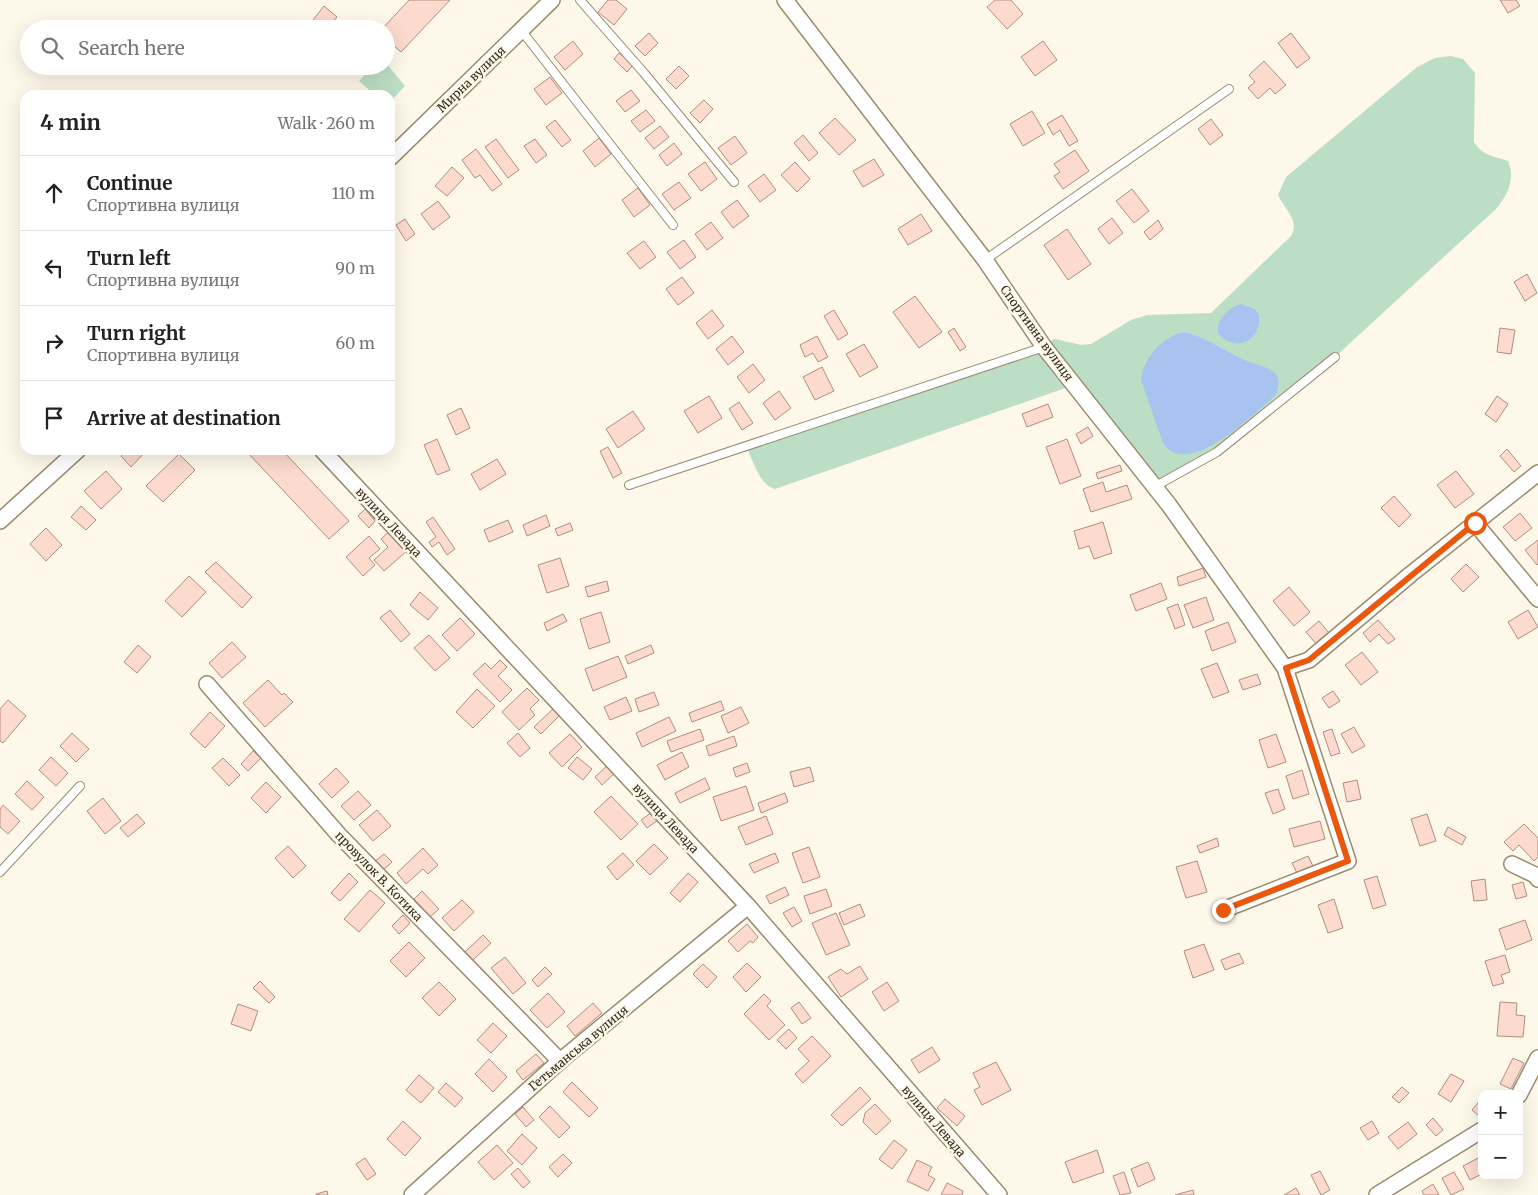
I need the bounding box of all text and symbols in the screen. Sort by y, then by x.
search box [20,20,395,75]
icon: search [38,34,66,62]
text: Search here [78,36,185,60]
street label: Мирна вулиця [434,43,508,115]
text: 4 min [40,109,101,136]
text: Walk · 260 m [278,113,375,133]
text: Continue [87,171,173,195]
icon: ahead [40,179,68,207]
text: 110 m [332,183,375,203]
text: Спортивна вулиця [87,195,240,215]
text: Turn left [87,246,171,270]
icon: left [40,254,68,282]
text: 90 m [335,258,375,278]
text: Спортивна вулиця [87,270,240,290]
street label: Спортивна вулиця [997,282,1077,384]
text: Turn right [87,321,186,345]
icon: right [40,329,68,357]
text: 60 m [335,333,375,353]
text: Спортивна вулиця [87,345,240,365]
icon: arrive [40,404,68,432]
text: Arrive at destination [87,406,281,430]
street label: вулиця Левада [353,484,425,560]
route start [1464,512,1487,535]
street label: вулиця Левада [630,780,702,856]
street label: провулок В. Котика [332,828,426,925]
route end [1212,899,1235,922]
street label: Гетьманська вулиця [525,1002,631,1094]
street label: вулиця Левада [899,1082,969,1160]
map controls [1478,1090,1523,1180]
button: + [1478,1090,1523,1135]
button: − [1478,1135,1523,1180]

